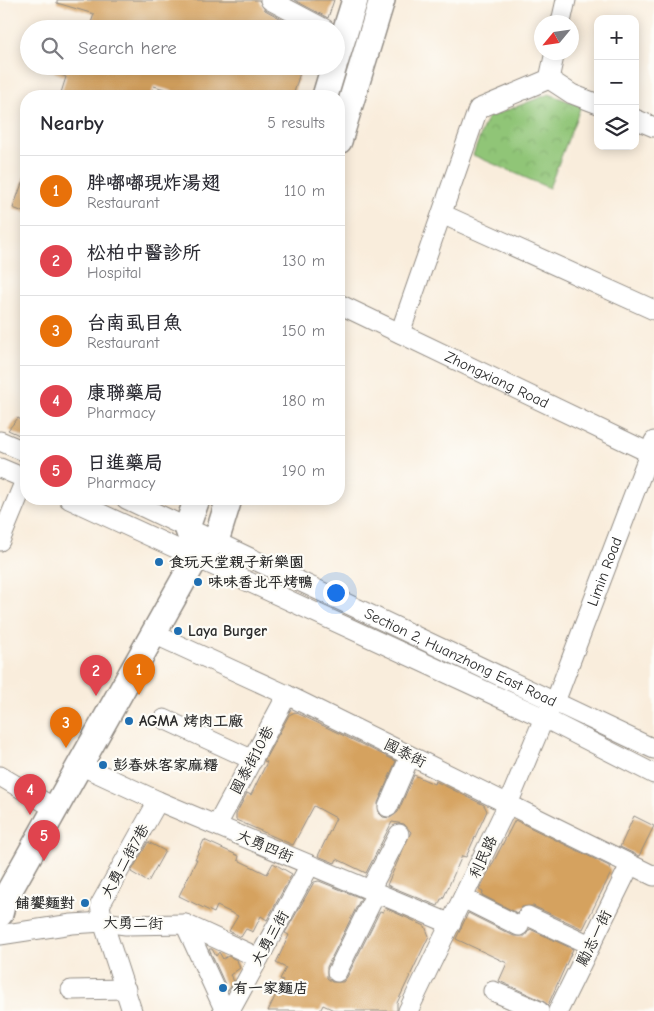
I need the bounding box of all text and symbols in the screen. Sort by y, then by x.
north arrow [534,15,579,60]
map controls [594,15,639,150]
button: + [594,15,639,60]
search box [20,20,345,75]
icon: search [38,34,66,62]
text: Search here [78,37,177,59]
button: − [594,60,639,105]
button: layers [594,105,639,150]
text: Nearby [40,111,104,135]
text: 5 results [267,114,325,132]
text: 胖嘟嘟現炸湯翅 [87,172,220,194]
text: 1 [53,182,59,200]
text: 110 m [284,182,325,200]
text: Restaurant [87,194,159,212]
text: 松柏中醫診所 [87,242,201,264]
text: 2 [52,252,60,270]
text: 130 m [282,252,325,270]
text: Hospital [87,264,142,282]
text: 台南虱目魚 [87,312,182,334]
text: 3 [52,322,60,340]
text: 150 m [282,322,325,340]
text: Restaurant [87,334,159,352]
street label: Zhongxiang Road [442,347,552,412]
text: 康聯藥局 [87,382,163,404]
text: 4 [52,392,60,410]
text: 180 m [282,392,325,410]
text: Pharmacy [87,404,156,422]
text: 日進藥局 [87,452,163,474]
text: 5 [52,462,60,480]
text: 190 m [282,462,325,480]
text: Pharmacy [87,474,156,492]
street label: Limin Road [583,535,626,609]
place label: 食玩天堂親子新樂園 [169,553,304,571]
marker: 食玩天堂親子新樂園 [153,556,165,568]
place label: 味味香北平烤鴨 [208,573,313,591]
marker: 味味香北平烤鴨 [192,576,204,588]
your location [323,580,349,606]
street label: Section 2, Huanzhong East Road [361,604,559,710]
place label: Laya Burger [188,622,267,640]
marker: Laya Burger [172,625,184,637]
pin: 1 [123,654,155,695]
pin: 2 [80,655,112,696]
pin: 3 [50,707,82,748]
place label: AGMA 烤肉工廠 [139,712,243,730]
marker: AGMA 烤肉工廠 [123,715,135,727]
street label: 國泰街10巷 [226,723,278,797]
street label: 國泰街 [381,735,429,771]
place label: 彭春妹客家麻糬 [113,756,218,774]
marker: 彭春妹客家麻糬 [97,759,109,771]
pin: 4 [14,774,46,815]
pin: 5 [28,820,60,861]
street label: 大勇二街7巷 [97,821,153,901]
street label: 大勇四街 [234,826,296,866]
street label: 利民路 [465,833,501,881]
place label: 餔饗麵對 [15,894,75,912]
marker: 餔饗麵對 [79,897,91,909]
street label: 大勇三街 [248,907,292,969]
street label: 勵志一街 [573,907,615,969]
street label: 大勇二街 [103,913,163,933]
place label: 有一家麵店 [233,979,308,997]
marker: 有一家麵店 [217,982,229,994]

